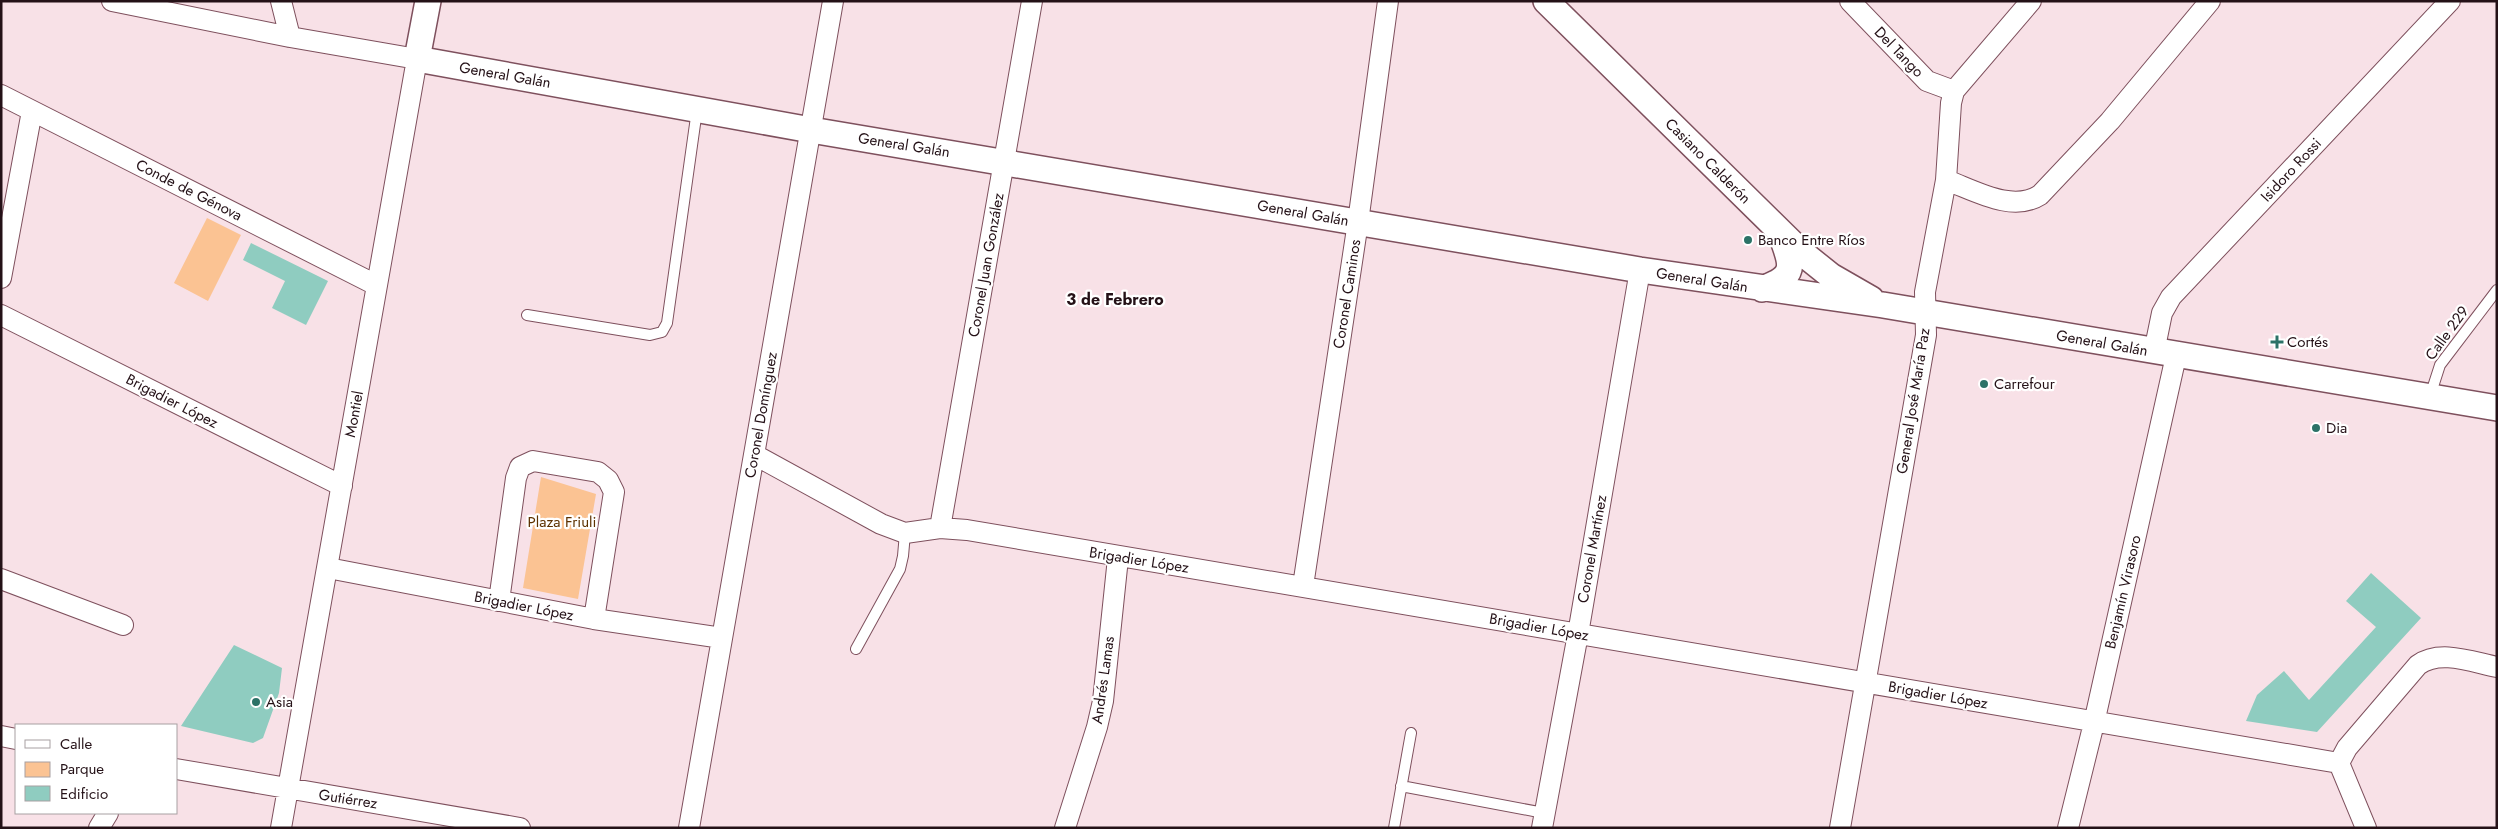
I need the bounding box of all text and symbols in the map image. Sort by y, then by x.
street label: Del Tango [1869,22,1929,82]
street label: General Galán [457,56,553,94]
street label: Casiano Calderón [1660,113,1756,209]
street label: General Galán [856,127,952,163]
street label: Isidoro Rossi [2255,133,2327,207]
street label: Conde de Génova [132,154,246,226]
street label: Coronel Juan González [962,191,1010,339]
street label: General Galán [1255,194,1351,232]
place label: Banco Entre Ríos [1758,229,1865,251]
marker: Banco Entre Ríos [1742,234,1754,246]
street label: Coronel Caminos [1328,238,1366,350]
street label: General Galán [1654,262,1750,298]
district label: 3 de Febrero [1066,288,1164,311]
street label: Calle 229 [2420,301,2474,365]
street label: General Galán [2054,324,2150,362]
street label: General José María Paz [1891,326,1935,475]
place label: Cortés [2287,331,2328,353]
marker: Cortés [2271,336,2283,348]
street label: Coronel Domínguez [739,350,783,480]
street label: Brigadier López [122,368,222,434]
place label: Carrefour [1994,373,2056,395]
marker: Carrefour [1978,378,1990,390]
street label: Montiel [339,389,369,439]
place label: Dia [2326,417,2347,439]
marker: Dia [2310,422,2322,434]
street label: Coronel Martínez [1572,493,1612,605]
park label: Plaza Friuli [528,511,596,533]
street label: Benjamín Virasoro [2099,533,2147,651]
street label: Brigadier López [1087,541,1191,579]
street label: Brigadier López [472,586,576,626]
street label: Brigadier López [1487,607,1591,647]
street label: Andrés Lamas [1086,635,1120,725]
street label: Brigadier López [1886,675,1990,715]
place label: Asia [266,691,293,713]
marker: Asia [250,696,262,708]
legend [15,724,178,814]
text: Calle [60,733,92,755]
text: Parque [60,758,104,780]
text: Edificio [60,783,108,805]
street label: Gutiérrez [317,784,379,815]

